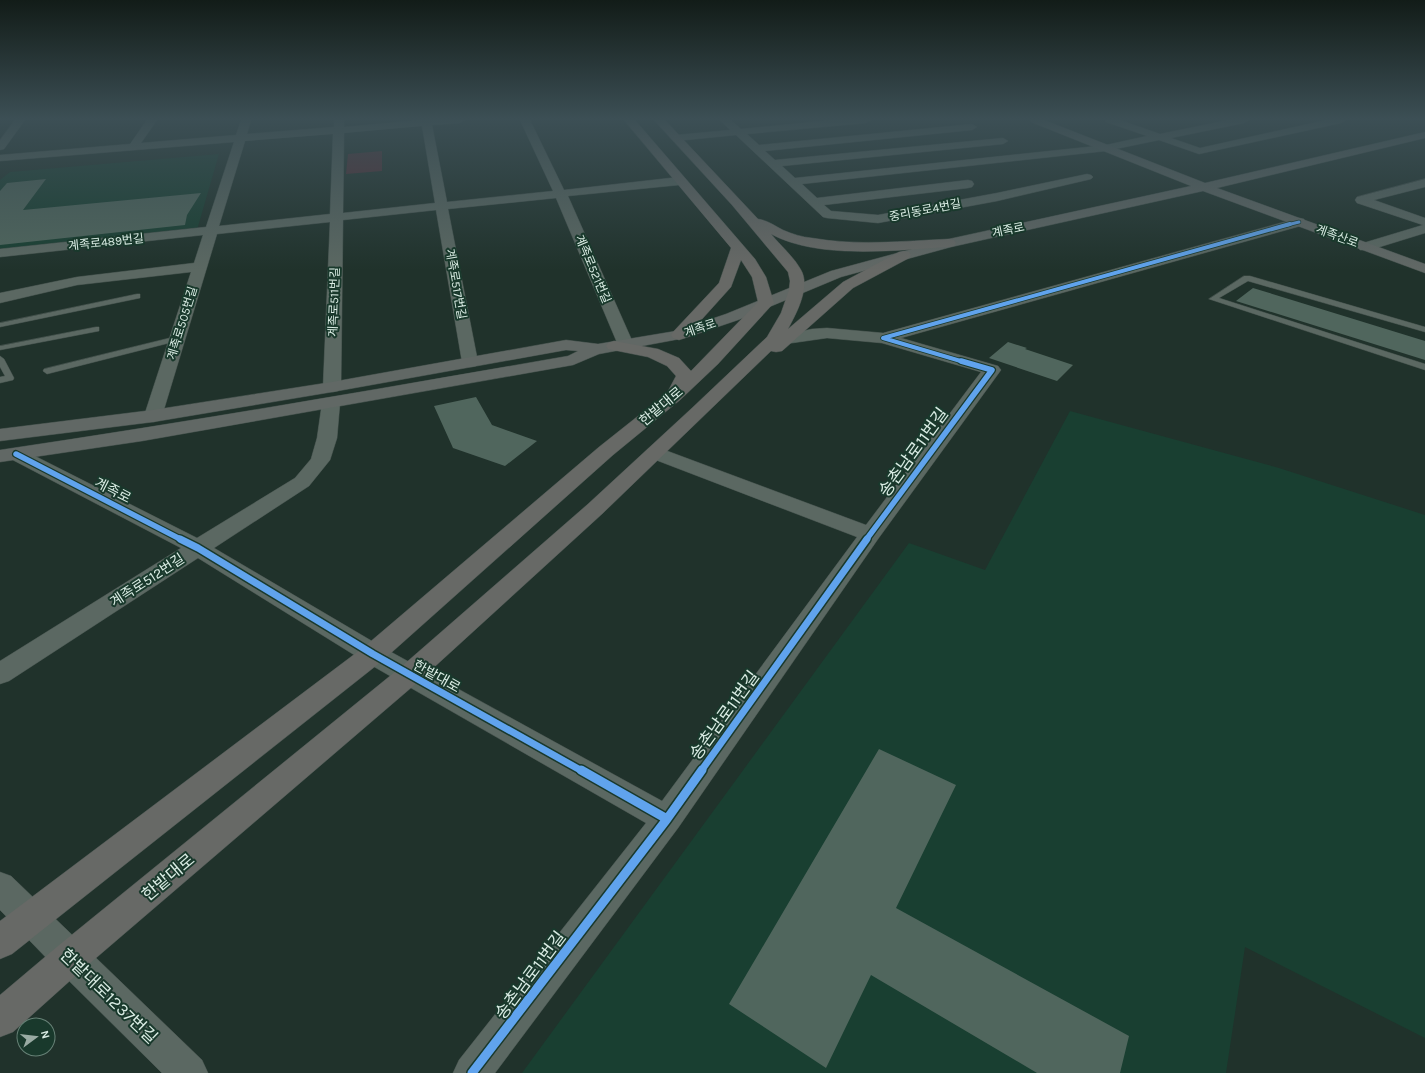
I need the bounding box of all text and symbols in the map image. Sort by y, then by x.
street label: 중리동로4번길 [888,196,962,224]
street label: 계족로 [990,220,1026,240]
street label: 계족산로 [1314,222,1360,250]
street label: 계족로489번길 [67,231,145,253]
street label: 계족로521번길 [572,233,614,305]
street label: 계족로517번길 [443,248,469,320]
street label: 계족로511번길 [326,267,342,337]
street label: 계족로505번길 [164,285,200,361]
street label: 계족로 [682,316,718,340]
street label: 한밭대로 [636,383,687,429]
street label: 송촌남로11번길 [874,404,952,500]
street label: 계족로 [92,474,134,507]
street label: 계족로512번길 [107,550,188,611]
street label: 한밭대로 [410,657,464,696]
street label: 송촌남로11번길 [685,667,763,763]
street label: 한밭대로 [138,849,198,905]
street label: 송촌남로11번길 [490,927,570,1023]
street label: 한밭대로1237번길 [56,945,162,1047]
north arrow [16,1017,56,1057]
text: N [38,1029,52,1040]

